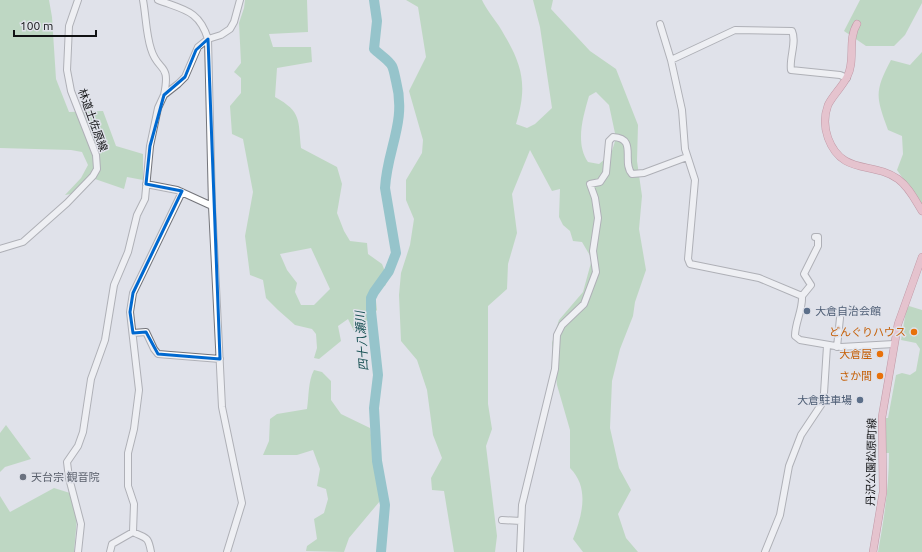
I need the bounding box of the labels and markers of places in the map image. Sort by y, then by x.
place label: 大倉自治会館 [815,305,881,317]
marker: 大倉自治会館 [802,306,812,316]
place label: どんぐりハウス [829,326,906,338]
marker: どんぐりハウス [909,327,919,337]
place label: 大倉屋 [839,348,872,360]
marker: 大倉屋 [875,349,885,359]
place label: さか間 [839,370,872,382]
marker: さか間 [875,371,885,381]
place label: 大倉駐車場 [797,394,852,406]
marker: 大倉駐車場 [855,395,865,405]
place label: 天台宗 観音院 [31,471,100,483]
marker: 天台宗 観音院 [18,472,28,482]

